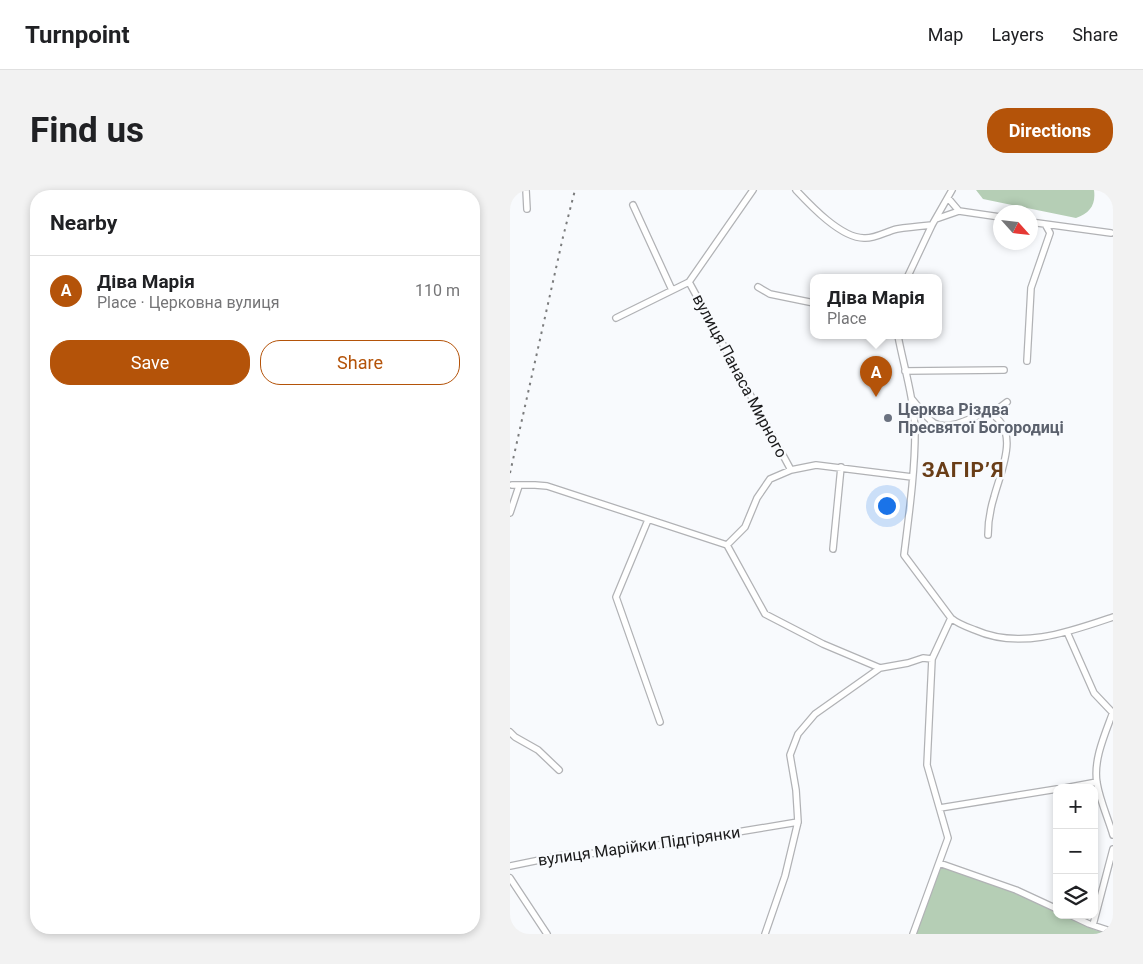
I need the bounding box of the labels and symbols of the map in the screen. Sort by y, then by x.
north arrow [993,205,1038,250]
street label: вулиця Панаса Мирного [689,291,791,461]
pin: A [860,356,892,397]
place label: Церква Різдва Пресвятої Богородиці [898,400,1064,437]
marker: Церква Різдва Пресвятої Богородиці [882,412,894,424]
district label: ЗАГІР’Я [922,458,1004,482]
your location [874,493,900,519]
street label: вулиця Марійки Підгірянки [537,822,741,870]

